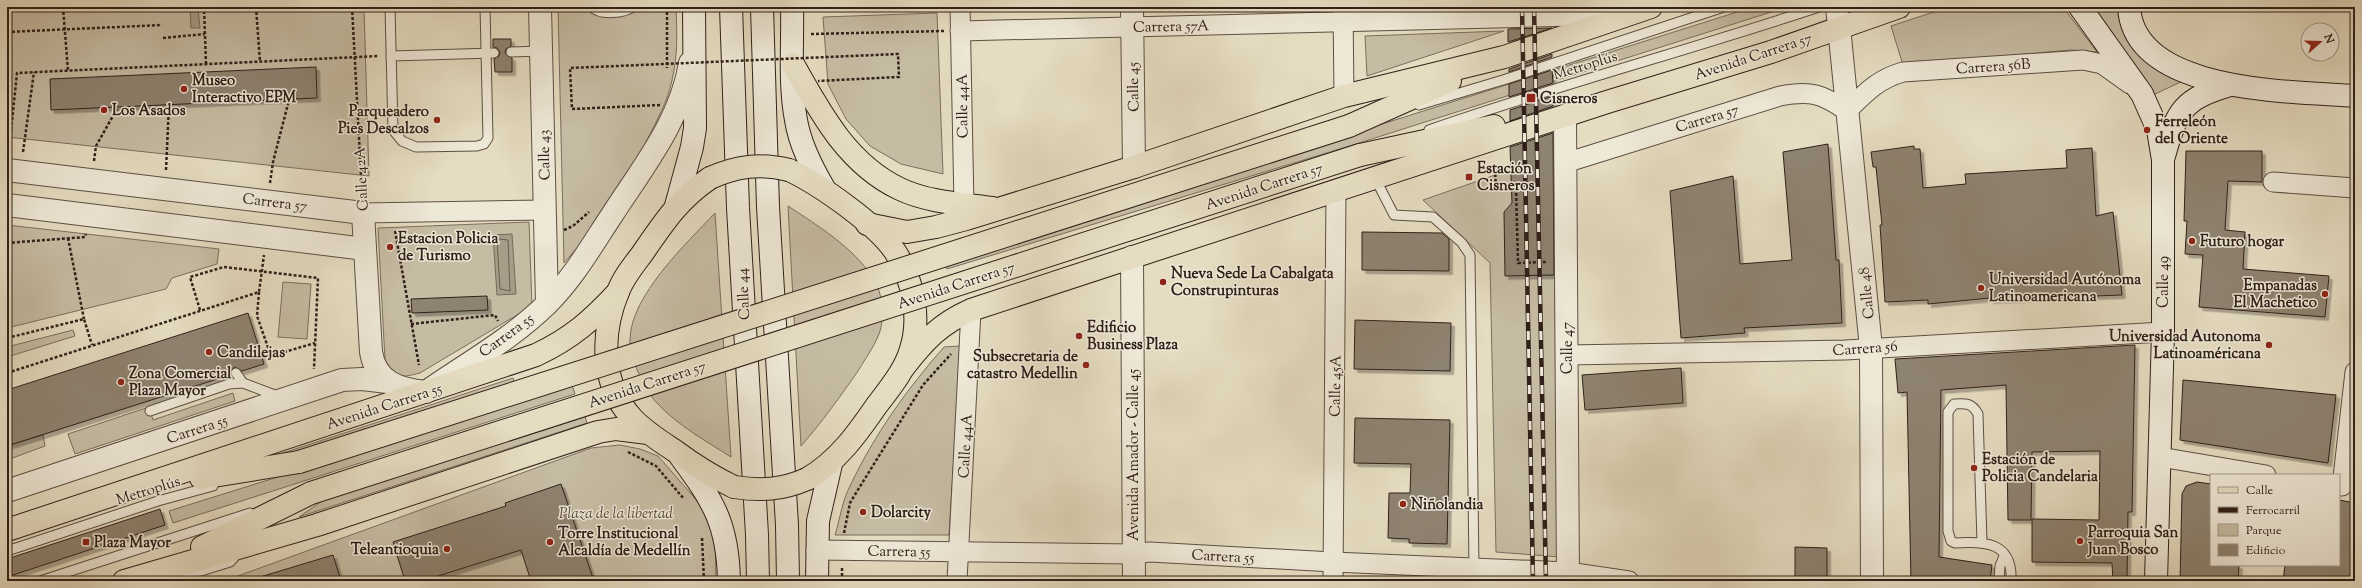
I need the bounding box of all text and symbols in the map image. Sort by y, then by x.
street label: Carrera 57A [1133,16,1209,39]
north arrow [2300,22,2340,62]
street label: Avenida Carrera 57 [1692,28,1815,86]
text: N [2319,31,2338,46]
street label: Metroplús [1551,47,1620,86]
street label: Carrera 56B [1955,54,2032,81]
street label: Calle 45 [1124,62,1145,112]
place label: Museo Interactivo EPM [192,71,296,109]
street label: Calle 44A [952,74,975,138]
marker: Museo Interactivo EPM [179,84,189,94]
place label: Cisneros [1540,89,1598,110]
marker: Cisneros [1525,92,1537,104]
street label: Carrera 57 [1673,100,1742,139]
place label: Los Asados [112,101,186,122]
place label: Parqueadero Pies Descalzos [338,102,429,140]
marker: Los Asados [99,105,109,115]
place label: Ferreleón del Oriente [2155,112,2228,150]
marker: Parqueadero Pies Descalzos [432,115,442,125]
marker: Ferreleón del Oriente [2142,125,2152,135]
street label: Calle 43 [535,129,556,181]
street label: Calle 42A [350,146,375,211]
street label: Avenida Carrera 57 [1203,158,1326,216]
place label: Estación Cisneros [1477,159,1535,197]
marker: Estación Cisneros [1464,172,1474,182]
street label: Carrera 57 [241,189,309,218]
place label: Estacion Policia de Turismo [398,229,498,267]
place label: Futuro hogar [2200,232,2284,253]
marker: Futuro hogar [2187,236,2197,246]
marker: Estacion Policia de Turismo [385,242,395,252]
street label: Calle 49 [2154,256,2175,308]
street label: Avenida Carrera 57 [895,257,1018,315]
place label: Nueva Sede La Cabalgata Construpinturas [1171,264,1334,302]
street label: Calle 48 [1854,266,1881,320]
street label: Calle 44 [733,267,756,321]
place label: Universidad Autónoma Latinoamericana [1989,270,2141,308]
place label: Empanadas El Machetico [2233,276,2317,314]
marker: Nueva Sede La Cabalgata Construpinturas [1158,277,1168,287]
marker: Universidad Autónoma Latinoamericana [1976,283,1986,293]
marker: Empanadas El Machetico [2320,289,2330,299]
street label: Carrera 55 [475,309,539,363]
place label: Edificio Business Plaza [1087,318,1178,356]
street label: Calle 47 [1558,321,1579,374]
place label: Universidad Autonoma Latinoaméricana [2109,327,2261,365]
marker: Edificio Business Plaza [1074,331,1084,341]
street label: Carrera 56 [1832,337,1898,362]
marker: Universidad Autonoma Latinoaméricana [2264,340,2274,350]
place label: Candilejas [217,343,285,364]
marker: Candilejas [204,347,214,357]
place label: Subsecretaria de catastro Medellin [967,347,1078,385]
street label: Calle 45A [1325,355,1348,417]
street label: Avenida Carrera 57 [586,356,709,414]
marker: Subsecretaria de catastro Medellin [1081,360,1091,370]
place label: Zona Comercial Plaza Mayor [129,364,232,402]
street label: Avenida Amador - Calle 45 [1124,369,1145,541]
marker: Zona Comercial Plaza Mayor [116,377,126,387]
street label: Avenida Carrera 55 [324,379,445,436]
street label: Carrera 55 [164,411,231,450]
street label: Calle 44A [954,413,979,479]
place label: Estación de Policia Candelaria [1982,450,2098,488]
marker: Estación de Policia Candelaria [1969,463,1979,473]
street label: Metroplús [114,472,183,511]
legend [2210,474,2340,566]
text: Calle [2246,482,2274,500]
place label: Niñolandia [1411,495,1484,516]
marker: Niñolandia [1398,499,1408,509]
text: Ferrocarril [2246,502,2301,520]
place label: Dolarcity [871,503,932,524]
park label: Plaza de la libertad [559,504,674,525]
marker: Dolarcity [858,507,868,517]
text: Parque [2246,522,2282,540]
place label: Parroquia San Juan Bosco [2087,523,2179,561]
place label: Torre Institucional Alcaldía de Medellín [558,524,691,562]
place label: Plaza Mayor [94,533,171,554]
marker: Parroquia San Juan Bosco [2075,536,2085,546]
marker: Plaza Mayor [81,537,91,547]
marker: Torre Institucional Alcaldía de Medellín [545,537,555,547]
place label: Teleantioquia [351,540,439,561]
street label: Carrera 55 [867,541,931,564]
text: Edificio [2246,542,2286,560]
marker: Teleantioquia [442,544,452,554]
street label: Carrera 55 [1191,545,1255,570]

